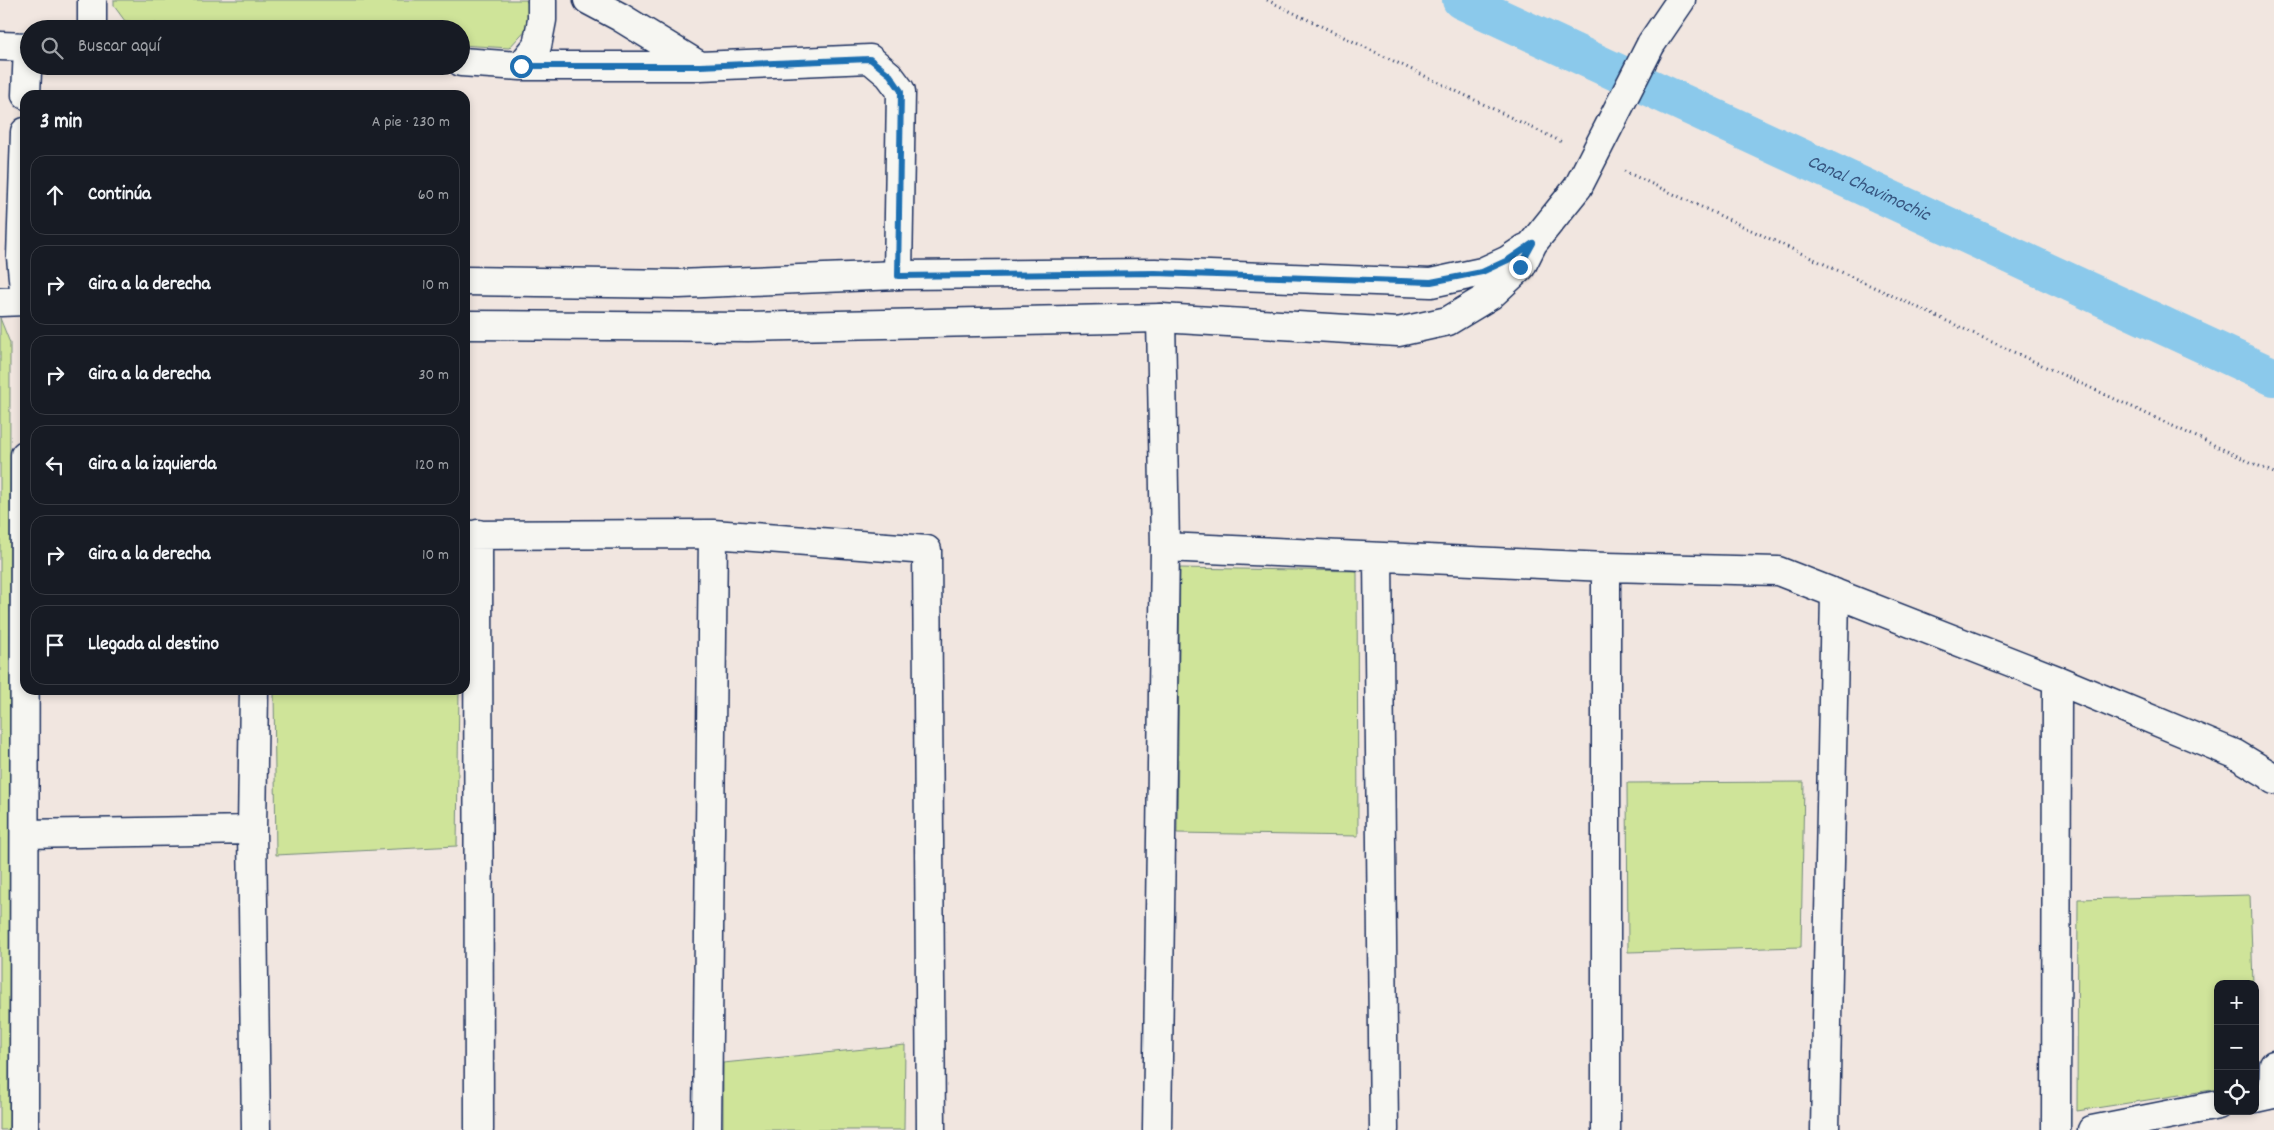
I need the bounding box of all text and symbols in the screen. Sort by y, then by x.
search box [20,20,470,75]
icon: search [38,34,66,62]
text: Buscar aquí [78,34,160,61]
route start [510,55,533,78]
text: 3 min [40,108,82,138]
text: A pie · 230 m [372,111,450,134]
water label: Canal Chavimochic [1803,149,1935,230]
icon: ahead [41,181,69,209]
text: Continúa [88,182,151,209]
text: 60 m [418,184,449,207]
route end [1509,256,1532,279]
icon: right [41,271,69,299]
text: Gira a la derecha [88,272,210,299]
text: 10 m [422,274,449,297]
icon: right [41,361,69,389]
text: Gira a la derecha [88,362,210,389]
text: 30 m [419,364,449,387]
icon: left [41,451,69,479]
text: Gira a la izquierda [88,452,216,479]
text: 120 m [415,454,449,477]
icon: right [41,541,69,569]
text: Gira a la derecha [88,542,210,569]
text: 10 m [422,544,449,567]
icon: arrive [41,631,69,659]
text: Llegada al destino [88,632,219,659]
map controls [2214,980,2259,1115]
button: + [2214,980,2259,1025]
button: − [2214,1025,2259,1070]
button: locate [2214,1070,2259,1115]

